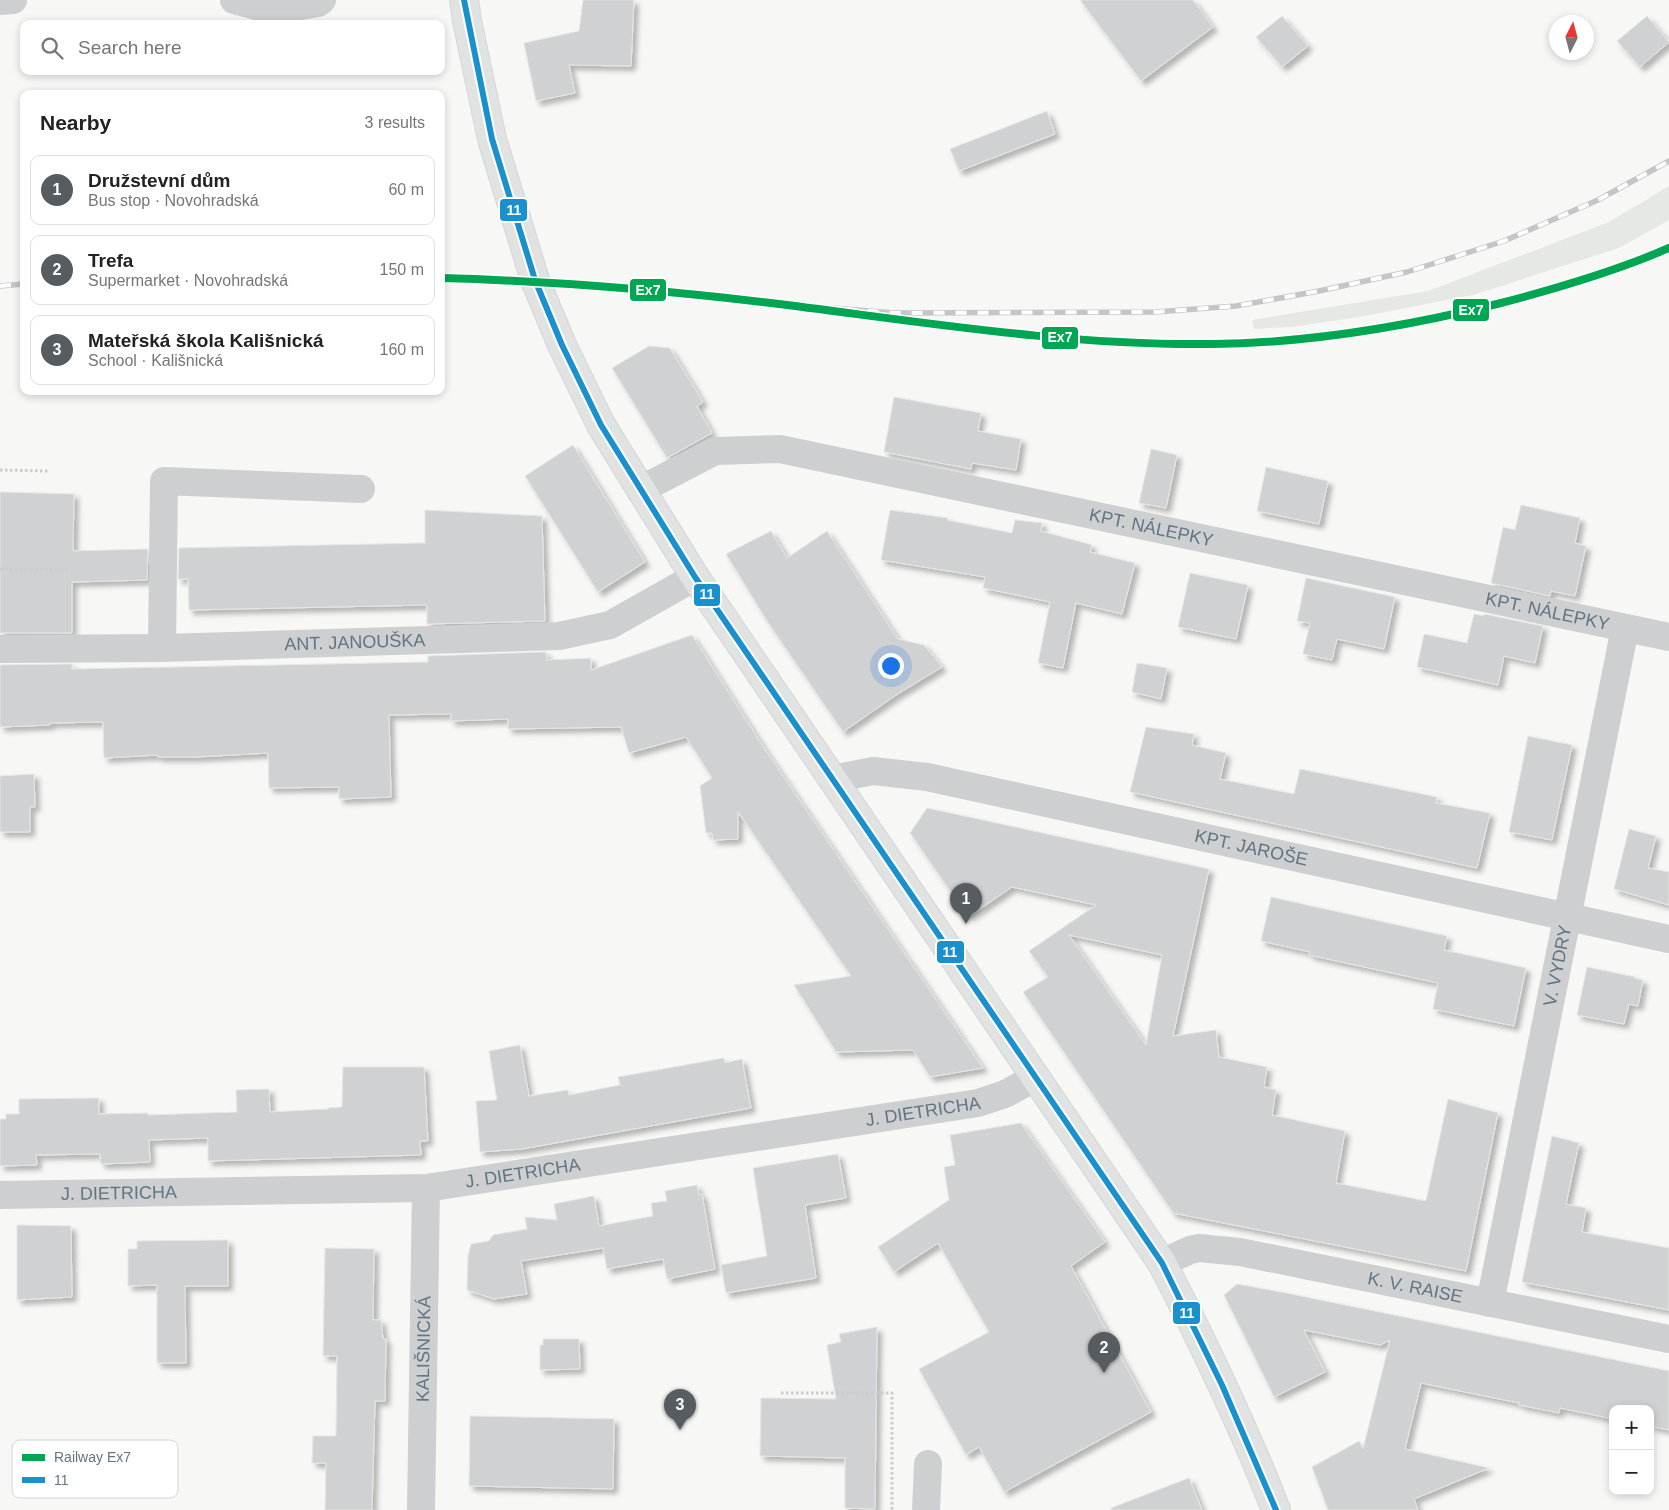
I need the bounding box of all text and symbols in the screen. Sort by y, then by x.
north arrow [1549,15,1594,60]
search box [20,20,445,75]
icon: search [38,34,66,62]
text: Search here [78,37,182,58]
text: Nearby [40,111,111,134]
text: 3 results [365,114,425,131]
text: Družstevní dům [88,170,231,191]
text: 1 [53,181,61,198]
text: 60 m [388,181,424,198]
text: Bus stop · Novohradská [88,192,259,209]
line badge: 11 [499,198,528,222]
text: 11 [507,202,522,218]
text: Trefa [88,250,133,271]
text: 2 [53,261,61,278]
text: 150 m [380,261,424,278]
text: Supermarket · Novohradská [88,272,288,289]
line badge: Ex7 [629,278,667,302]
text: Ex7 [636,282,661,298]
line badge: Ex7 [1452,298,1490,322]
text: Ex7 [1459,302,1484,318]
line badge: Ex7 [1041,326,1079,350]
text: Ex7 [1048,329,1073,345]
text: Mateřská škola Kališnická [88,330,324,351]
text: 3 [53,341,61,358]
text: 160 m [380,341,424,358]
text: School · Kališnická [88,352,223,369]
street label: KPT. NÁLEPKY [1087,505,1215,550]
line badge: 11 [693,583,721,607]
text: 11 [700,586,715,602]
street label: KPT. NÁLEPKY [1484,588,1611,634]
street label: ANT. JANOUŠKA [284,630,426,654]
your location [878,653,904,679]
street label: KPT. JAROŠE [1193,826,1310,870]
pin: 1 [950,883,982,924]
street label: V. VYDRY [1540,923,1575,1008]
line badge: 11 [936,940,965,964]
text: 11 [943,944,958,960]
street label: J. DIETRICHA [864,1093,982,1130]
street label: J. DIETRICHA [464,1154,582,1192]
street label: J. DIETRICHA [61,1182,177,1204]
street label: K. V. RAISE [1366,1268,1464,1307]
street label: KALIŠNICKÁ [412,1296,434,1402]
line badge: 11 [1172,1301,1201,1325]
text: 11 [1180,1305,1195,1321]
pin: 2 [1088,1332,1120,1373]
pin: 3 [664,1389,696,1430]
map controls [1609,1405,1654,1495]
button: + [1609,1405,1654,1450]
legend [12,1440,178,1498]
text: Railway Ex7 [54,1449,131,1465]
button: − [1609,1450,1654,1495]
text: 11 [54,1472,69,1488]

